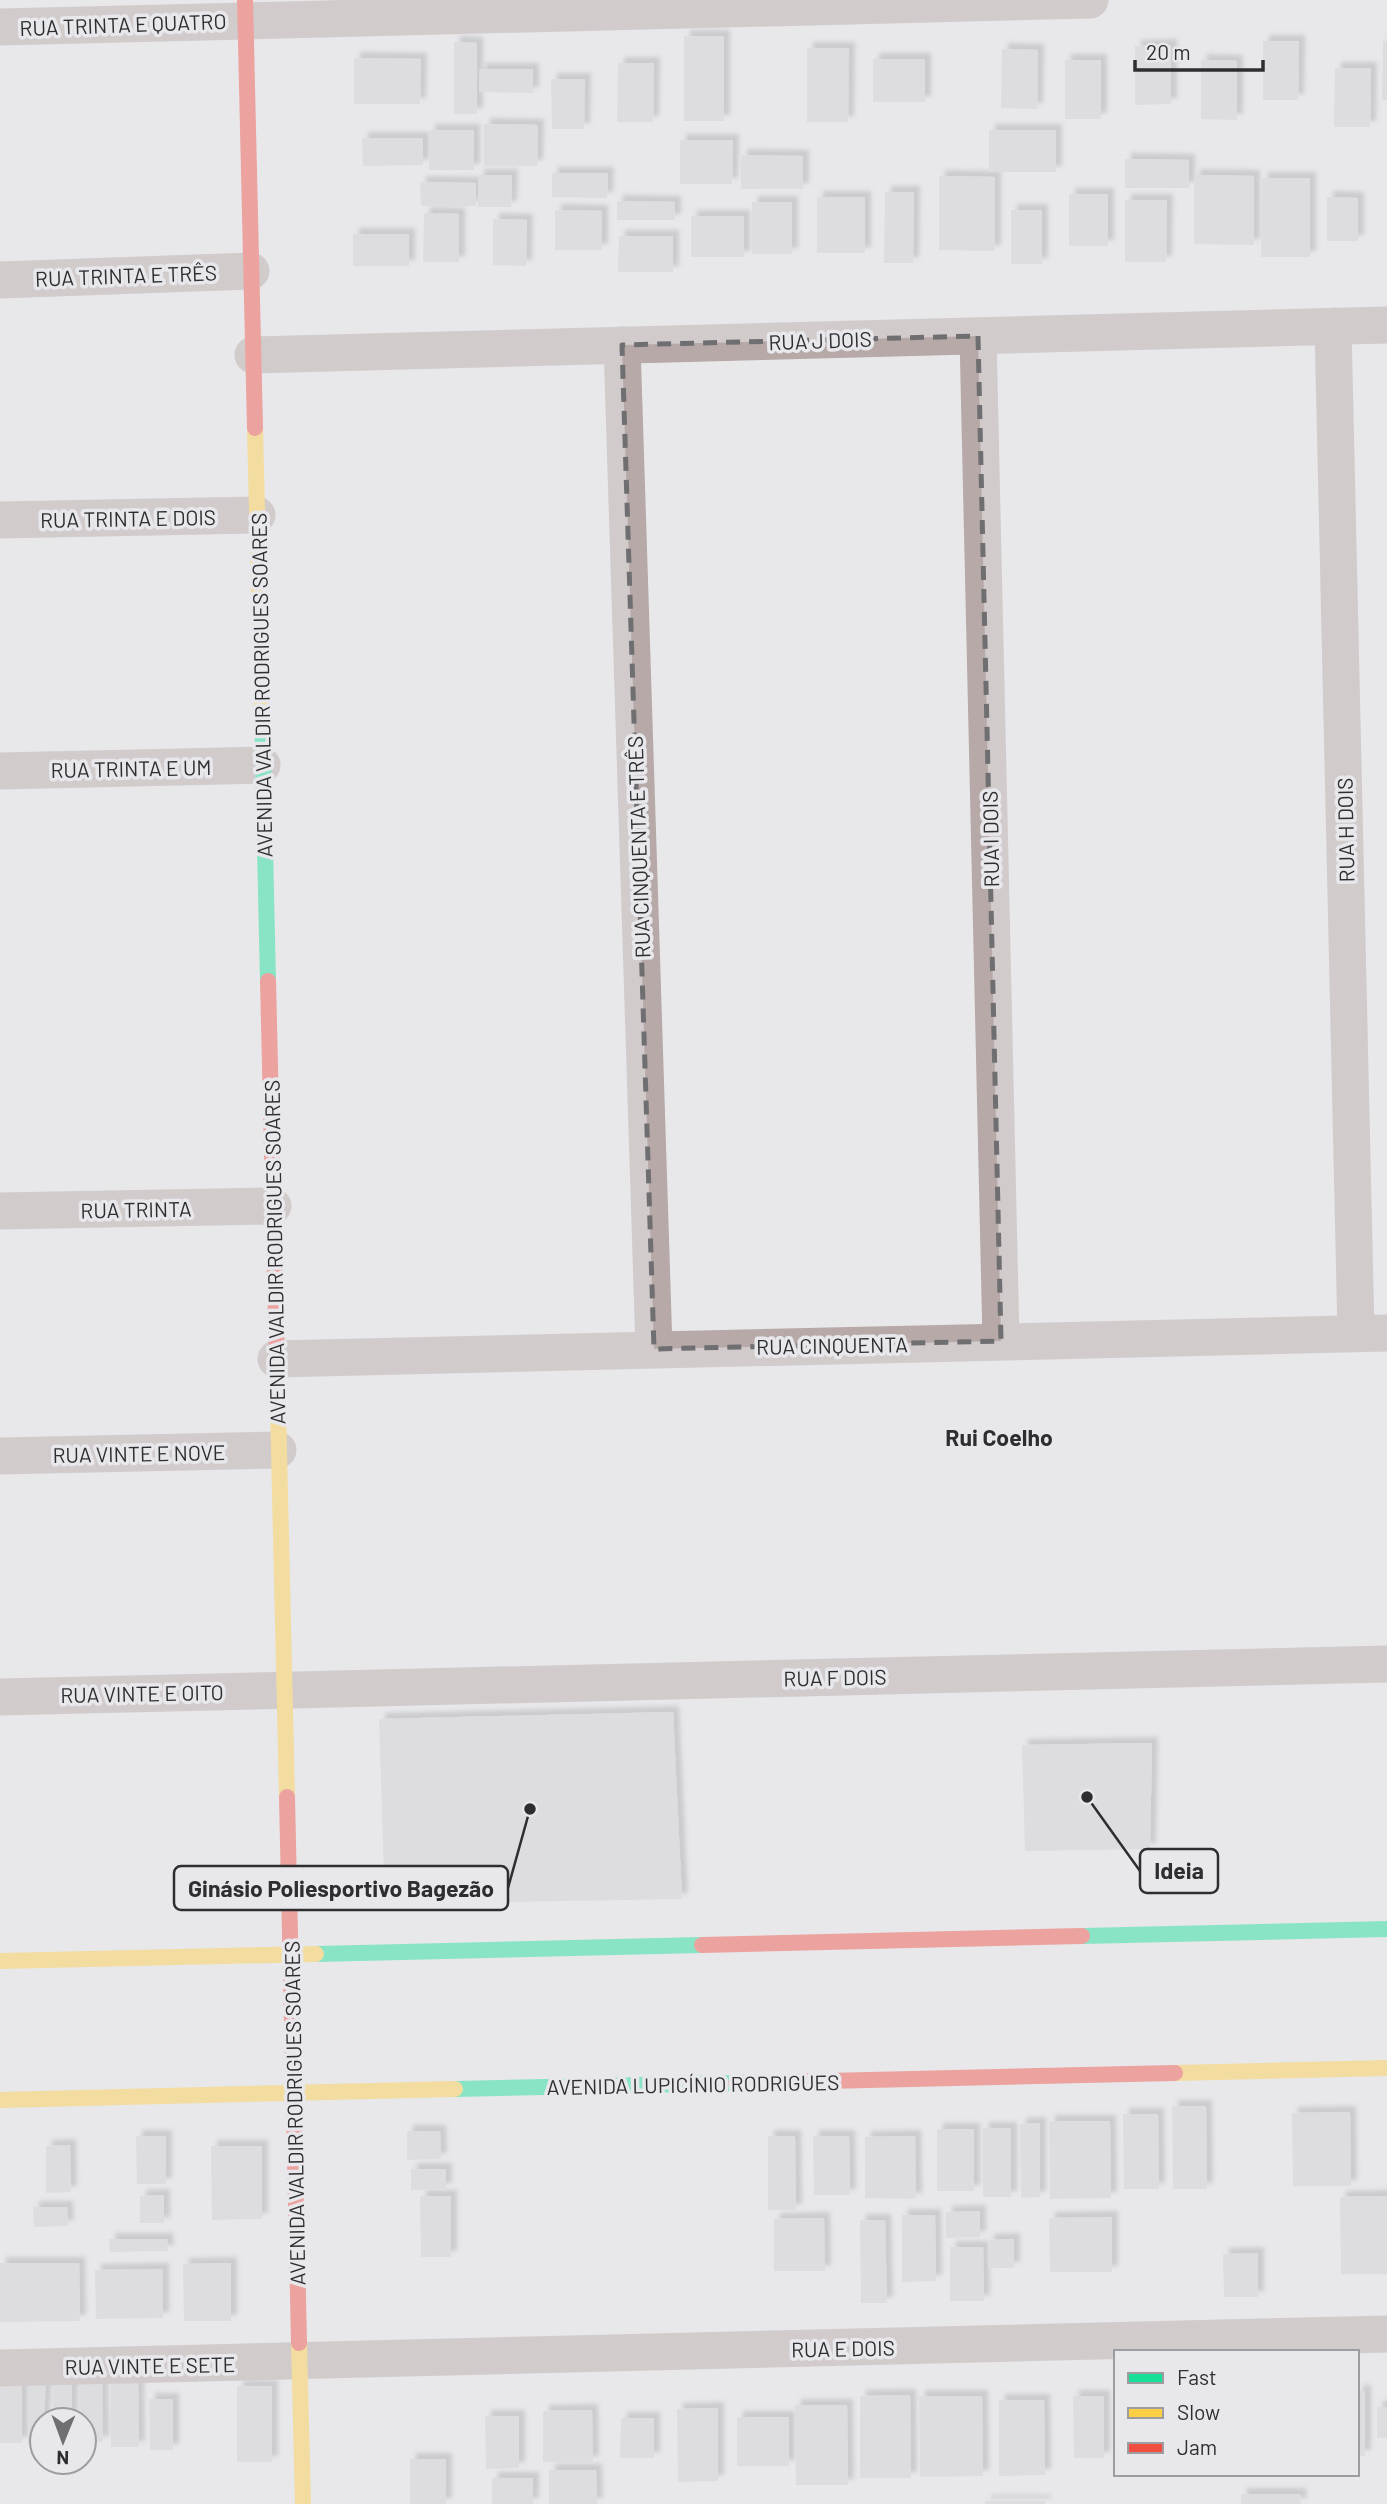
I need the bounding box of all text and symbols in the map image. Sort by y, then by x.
street label: RUA TRINTA E QUATRO [19,8,227,40]
scale bar [1135,28,1263,72]
text: 20 m [1146,39,1191,64]
street label: RUA TRINTA E TRÊS [35,259,217,291]
street label: RUA J DOIS [768,326,872,354]
street label: RUA TRINTA E DOIS [40,504,216,532]
street label: AVENIDA VALDIR RODRIGUES SOARES [245,512,277,858]
street label: RUA CINQUENTA E TRÊS [622,735,654,959]
street label: RUA TRINTA E UM [50,754,212,782]
street label: RUA H DOIS [1332,777,1358,883]
street label: RUA I DOIS [977,790,1003,888]
street label: AVENIDA VALDIR RODRIGUES SOARES [258,1079,290,1425]
street label: RUA TRINTA [80,1196,192,1222]
street label: RUA CINQUENTA [756,1331,908,1359]
district label: Rui Coelho [945,1423,1053,1451]
street label: RUA VINTE E NOVE [52,1439,226,1467]
street label: RUA F DOIS [783,1664,887,1690]
street label: RUA VINTE E OITO [60,1679,224,1707]
callout: Ideia [1140,1849,1218,1893]
text: Ideia [1154,1856,1204,1884]
callout: Ginásio Poliesportivo Bagezão [174,1866,508,1910]
text: Ginásio Poliesportivo Bagezão [188,1874,494,1902]
street label: AVENIDA VALDIR RODRIGUES SOARES [278,1940,310,2286]
street label: AVENIDA LUPICÍNIO RODRIGUES [546,2069,840,2099]
street label: RUA E DOIS [791,2335,895,2361]
legend [1114,2350,1359,2476]
street label: RUA VINTE E SETE [64,2351,236,2379]
text: Fast [1177,2364,1217,2389]
text: Slow [1177,2399,1220,2424]
north arrow [28,2406,98,2476]
text: Jam [1177,2434,1217,2459]
text: N [56,2447,69,2470]

